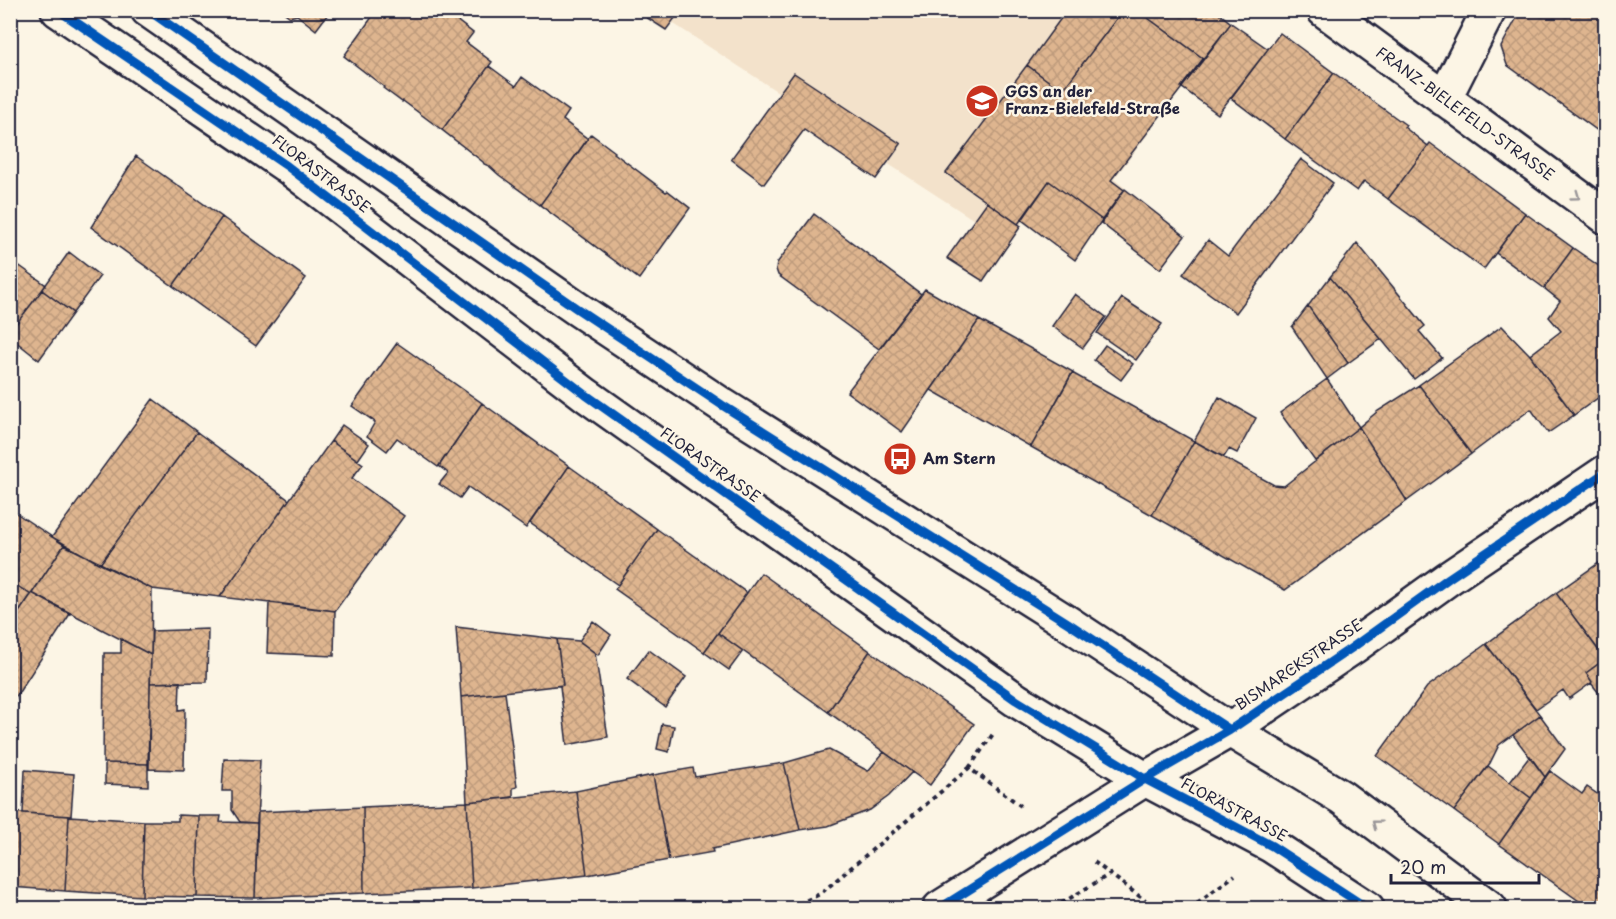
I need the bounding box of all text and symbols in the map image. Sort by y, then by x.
street label: FRANZ-BIELEFELD-STRASSE [1372,40,1560,185]
place label: GGS an der Franz-Bielefeld-Straße [1005,79,1180,119]
school or university icon: GGS an der Franz-Bielefeld-Straße [964,83,1000,119]
street label: FLORASTRASSE [268,128,376,217]
one-way arrow [1570,188,1581,199]
street label: FLORASTRASSE [656,421,766,507]
bus stop icon: Am Stern [882,441,918,477]
place label: Am Stern [923,446,996,469]
street label: BISMARCKSTRASSE [1230,612,1367,715]
street label: FLORASTRASSE [1177,771,1292,846]
one-way arrow [1371,820,1382,831]
scale bar [1391,847,1540,885]
text: 20 m [1400,853,1446,880]

